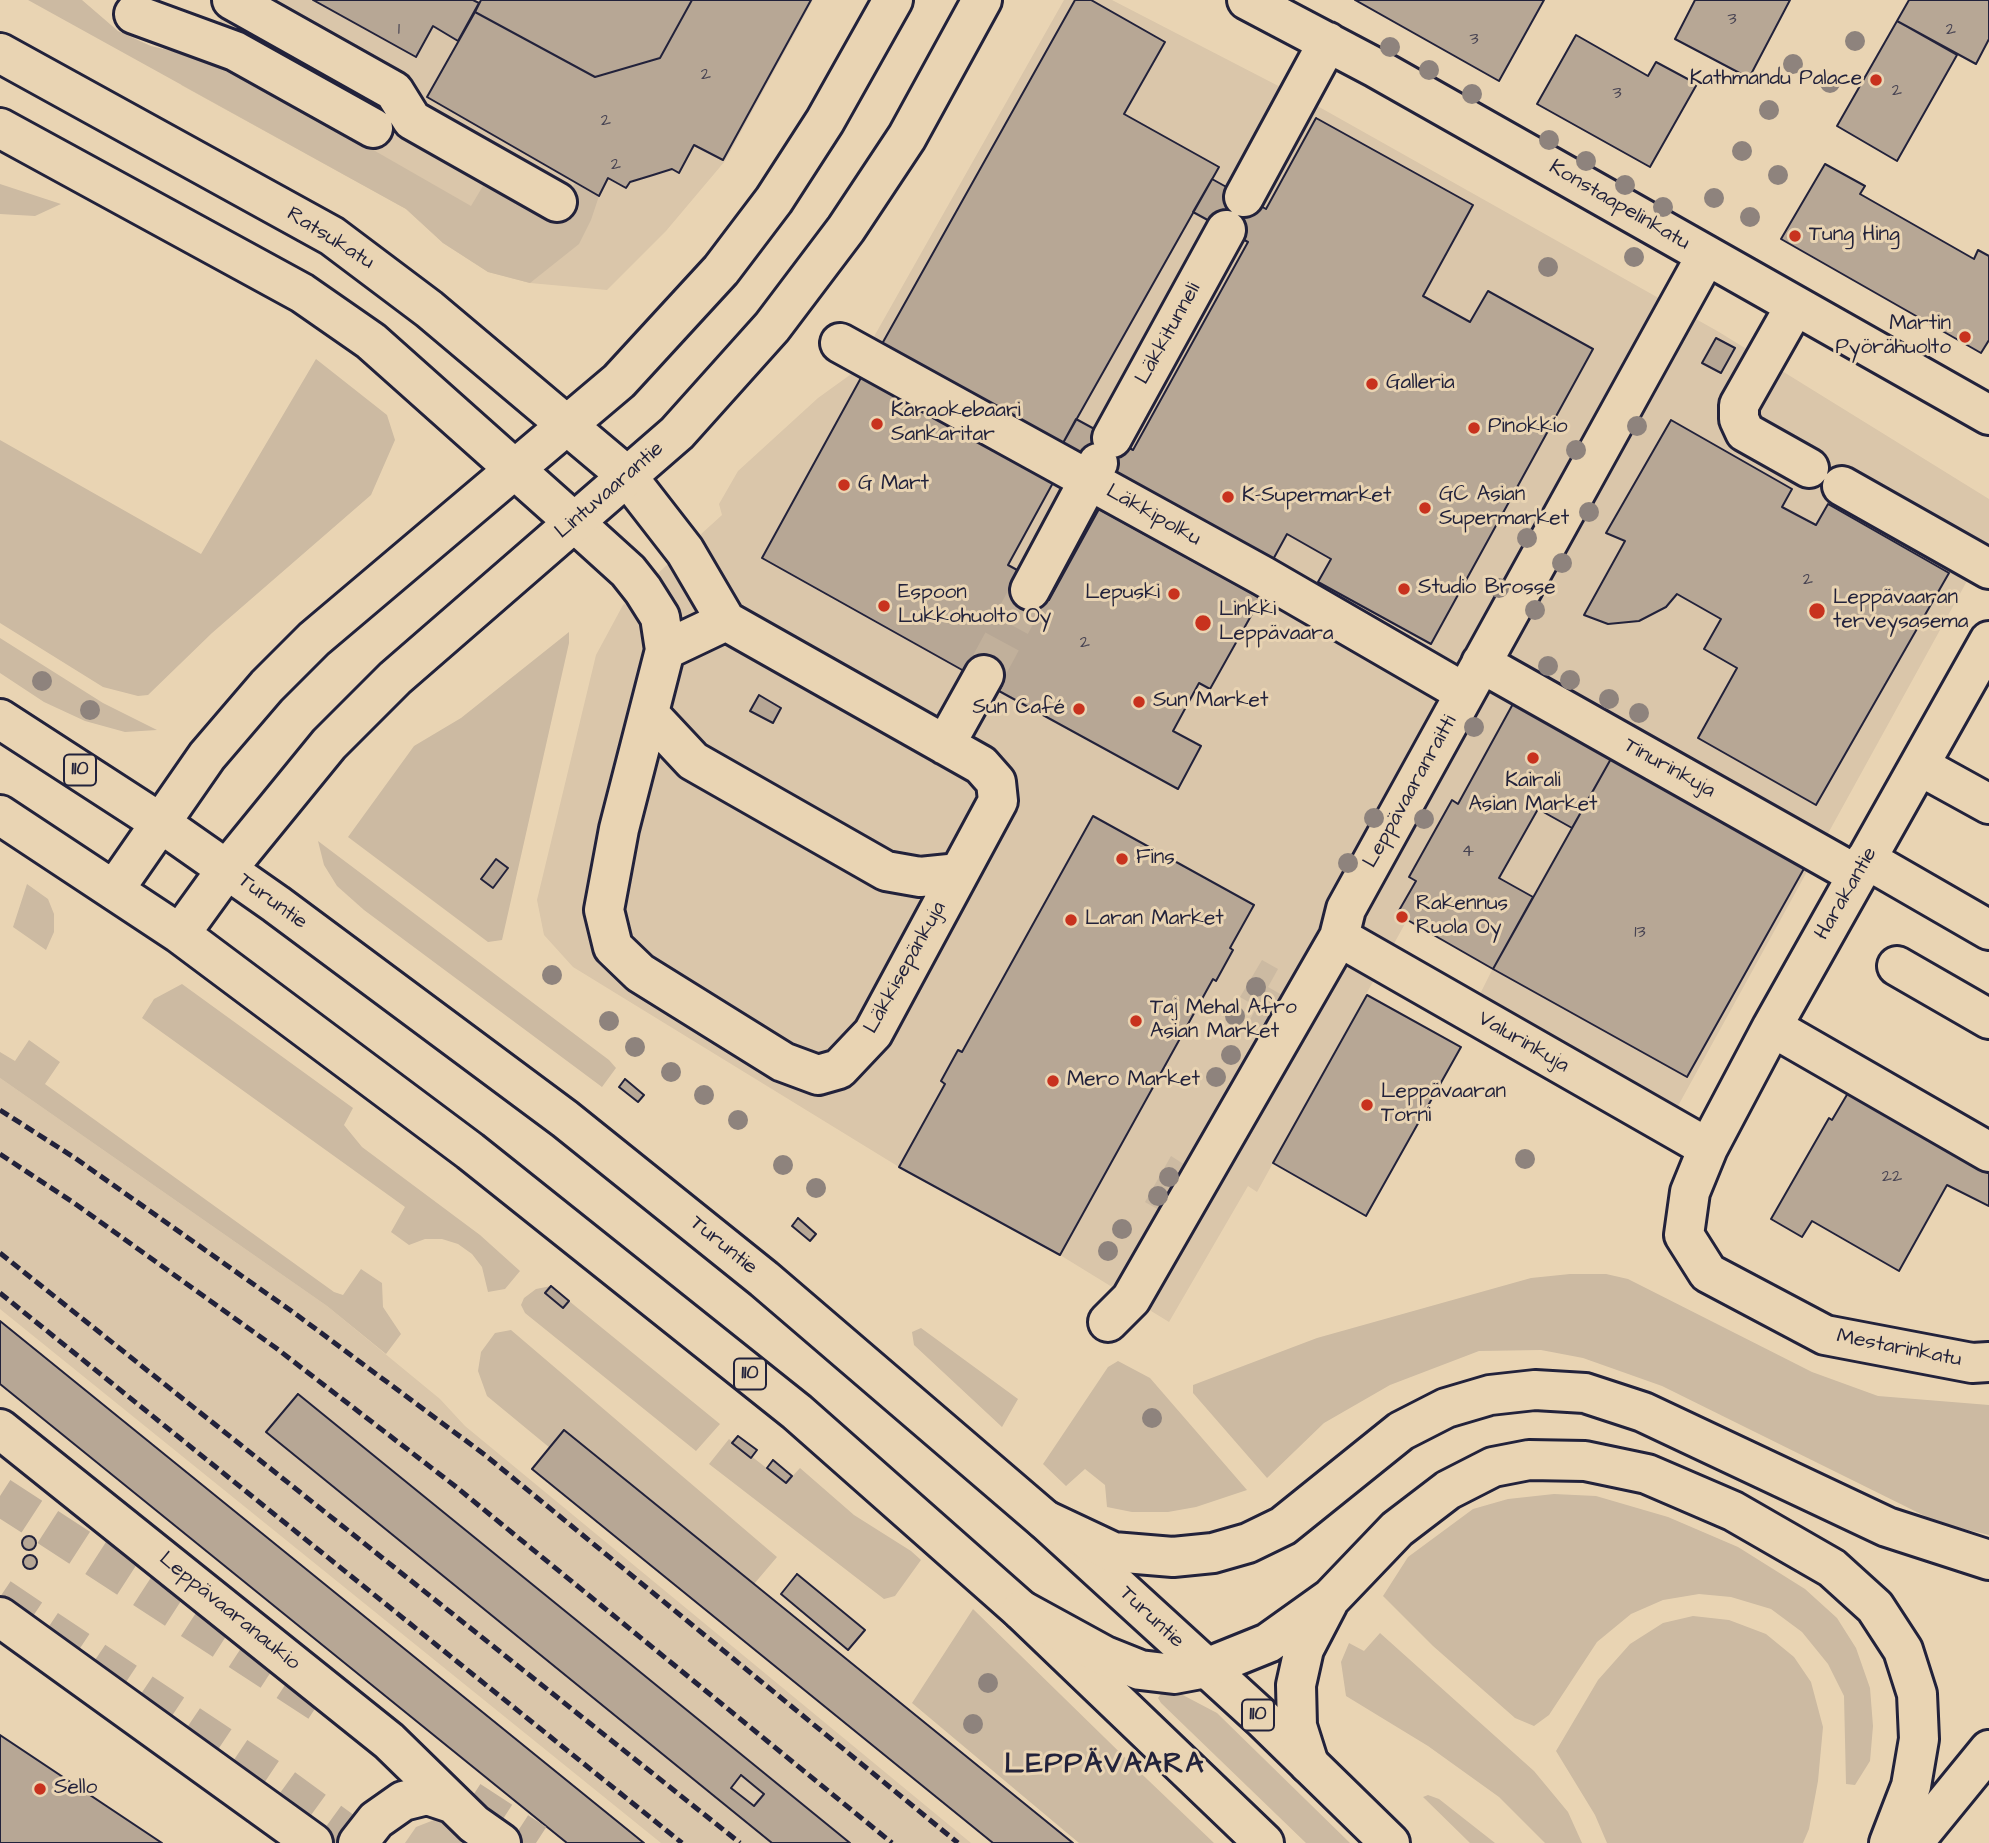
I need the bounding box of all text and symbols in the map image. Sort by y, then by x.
house number: 3 [1727,9,1737,31]
house number: 1 [398,19,400,41]
house number: 2 [1946,19,1956,41]
house number: 3 [1469,29,1479,51]
house number: 2 [701,64,711,86]
place label: Kathmandu Palace [1690,67,1862,93]
marker: Kathmandu Palace [1868,72,1884,88]
house number: 2 [1892,80,1902,102]
house number: 3 [1612,83,1622,105]
house number: 2 [601,110,611,132]
house number: 2 [611,154,621,176]
street label: Konstaapelinkatu [1544,156,1694,256]
street label: Ratsukatu [282,202,378,276]
place label: Tung Hing [1809,223,1900,249]
marker: Tung Hing [1787,228,1803,244]
street label: Läkkitunneli [1131,279,1207,389]
place label: Martin Pyörähuolto [1836,312,1951,362]
marker: Martin Pyörähuolto [1957,329,1973,345]
place label: Galleria [1386,371,1455,397]
marker: Galleria [1364,376,1380,392]
place label: Karaokebaari Sankaritar [891,399,1021,449]
place label: Pinokkio [1488,415,1568,441]
marker: Karaokebaari Sankaritar [869,416,885,432]
marker: Pinokkio [1466,420,1482,436]
street label: Lintuvaarantie [551,437,669,545]
place label: G Mart [858,472,929,498]
marker: G Mart [836,477,852,493]
street label: Läkkipolku [1101,480,1205,552]
place label: GC Asian Supermarket [1439,483,1569,533]
place label: K-Supermarket [1242,484,1391,510]
marker: K-Supermarket [1220,489,1236,505]
marker: GC Asian Supermarket [1417,500,1433,516]
house number: 2 [1803,569,1813,591]
place label: Studio Brosse [1418,576,1556,602]
place label: Espoon Lukkohuolto Oy [898,581,1051,631]
place label: Lepuski [1085,581,1160,607]
marker: Studio Brosse [1396,581,1412,597]
marker: Lepuski [1166,586,1182,602]
place label: Leppävaaran terveysasema [1833,586,1968,636]
marker: Espoon Lukkohuolto Oy [876,598,892,614]
place label: Linkki Leppävaara [1219,598,1333,648]
marker: Leppävaaran terveysasema [1807,601,1827,621]
marker: Linkki Leppävaara [1193,613,1213,633]
house number: 2 [1080,632,1090,654]
place label: Sun Market [1153,689,1268,715]
marker: Sun Market [1131,694,1147,710]
place label: Sun Café [973,696,1065,722]
marker: Sun Café [1071,701,1087,717]
street label: Leppävaaranraitti [1359,711,1463,873]
street label: Tinurinkuja [1619,734,1719,804]
marker: Kairali Asian Market [1525,750,1541,766]
road number: 110 [64,754,96,786]
place label: Kairali Asian Market [1468,769,1598,819]
house number: 4 [1462,841,1474,863]
street label: Harakantie [1810,843,1884,945]
place label: Fins [1136,846,1175,872]
marker: Fins [1114,851,1130,867]
street label: Turuntie [232,868,312,936]
place label: Rakennus Ruola Oy [1416,892,1508,942]
street label: Läkkisepänkuja [859,898,953,1038]
place label: Laran Market [1085,907,1224,933]
marker: Rakennus Ruola Oy [1394,909,1410,925]
marker: Laran Market [1063,912,1079,928]
house number: 13 [1634,922,1646,944]
place label: Taj Mehal Afro Asian Market [1150,996,1297,1046]
street label: Valurinkuja [1473,1007,1573,1079]
marker: Taj Mehal Afro Asian Market [1128,1013,1144,1029]
place label: Mero Market [1067,1068,1200,1094]
marker: Mero Market [1045,1073,1061,1089]
place label: Leppävaaran Torni [1381,1080,1506,1130]
marker: Leppävaaran Torni [1359,1097,1375,1113]
house number: 22 [1882,1166,1902,1188]
street label: Turuntie [684,1211,762,1281]
street label: Mestarinkatu [1835,1325,1963,1373]
road number: 110 [734,1358,766,1390]
street label: Leppävaaranaukio [153,1547,305,1677]
street label: Turuntie [1113,1582,1189,1654]
road number: 110 [1242,1700,1274,1730]
district label: LEPPÄVAARA [1006,1749,1204,1783]
place label: Sello [54,1776,97,1802]
marker: Sello [32,1781,48,1797]

